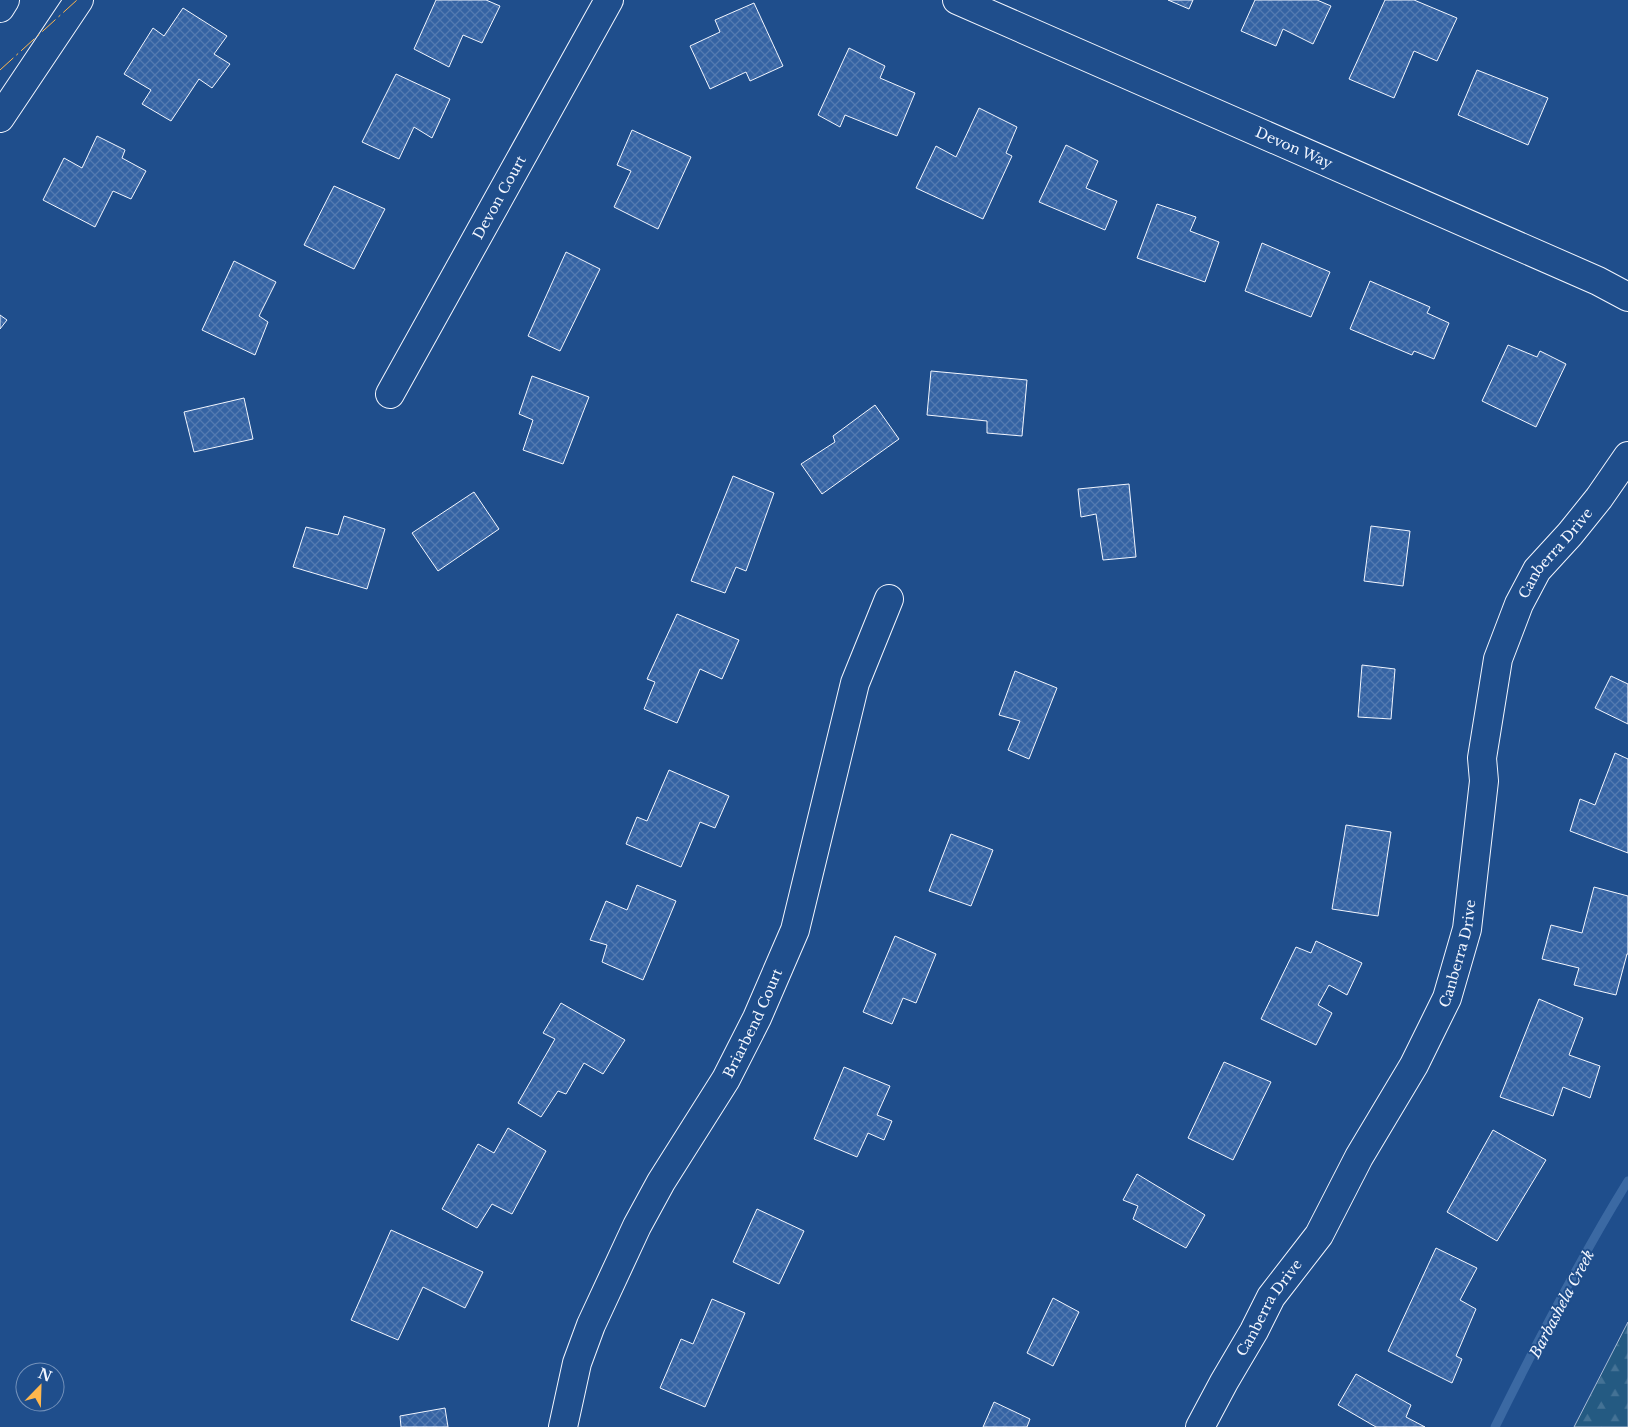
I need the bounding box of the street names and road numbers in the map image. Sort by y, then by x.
street label: Devon Way [1253,123,1335,173]
street label: Devon Court [469,152,530,242]
street label: Canberra Drive [1514,504,1596,602]
street label: Canberra Drive [1435,899,1479,1011]
street label: Briarbend Court [719,965,786,1081]
street label: Canberra Drive [1232,1256,1306,1359]

